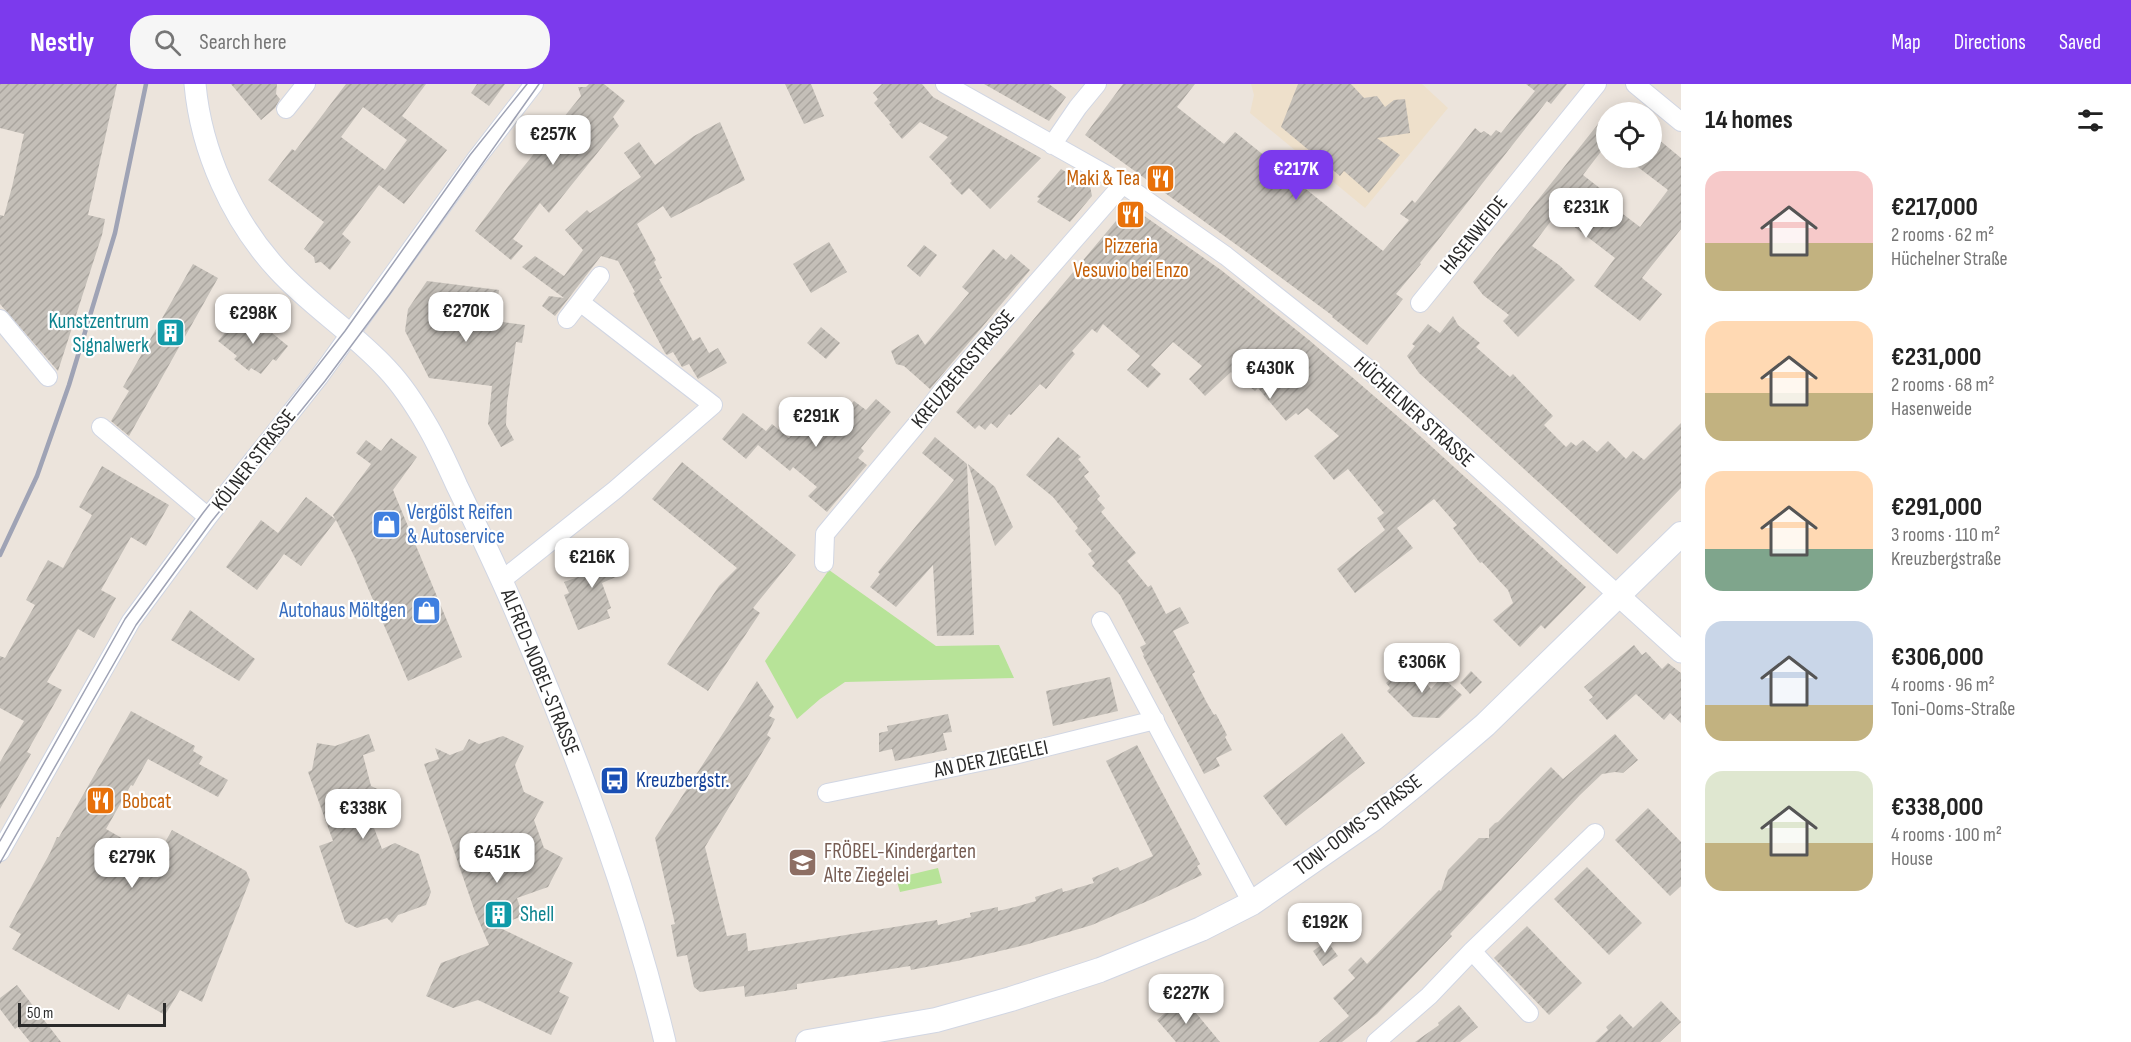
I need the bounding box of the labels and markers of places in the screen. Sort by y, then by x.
pin: €257K [511,115,595,166]
pin: €217K [1254,150,1338,201]
restaurant icon: Maki & Tea [1145,162,1177,194]
place label: Maki & Tea [1067,166,1140,191]
pin: €231K [1544,188,1628,239]
restaurant icon: Pizzeria Vesuvio bei Enzo [1115,199,1147,231]
place label: Pizzeria Vesuvio bei Enzo [1073,234,1189,283]
pin: €270K [424,292,508,343]
pin: €298K [211,294,295,345]
place label: Kunstzentrum Signalwerk [48,309,149,358]
building icon: Kunstzentrum Signalwerk [154,317,186,349]
pin: €430K [1228,349,1312,400]
pin: €291K [774,397,858,448]
place label: Vergölst Reifen & Autoservice [407,500,513,549]
shop icon: Vergölst Reifen & Autoservice [370,508,402,540]
pin: €216K [550,538,634,589]
shop icon: Autohaus Möltgen [411,594,443,626]
place label: Autohaus Möltgen [278,598,406,623]
pin: €306K [1380,643,1464,694]
bus stop icon: Kreuzbergstr. [599,764,631,796]
place label: Kreuzbergstr. [636,768,730,793]
restaurant icon: Bobcat [85,785,117,817]
place label: Bobcat [122,789,171,814]
pin: €338K [321,789,405,840]
pin: €451K [455,833,539,884]
pin: €279K [90,838,174,889]
place label: FRÖBEL-Kindergarten Alte Ziegelei [823,839,976,888]
school or university icon: FRÖBEL-Kindergarten Alte Ziegelei [787,847,819,879]
building icon: Shell [483,898,515,930]
place label: Shell [520,902,554,927]
pin: €192K [1283,903,1367,954]
pin: €227K [1144,974,1228,1025]

